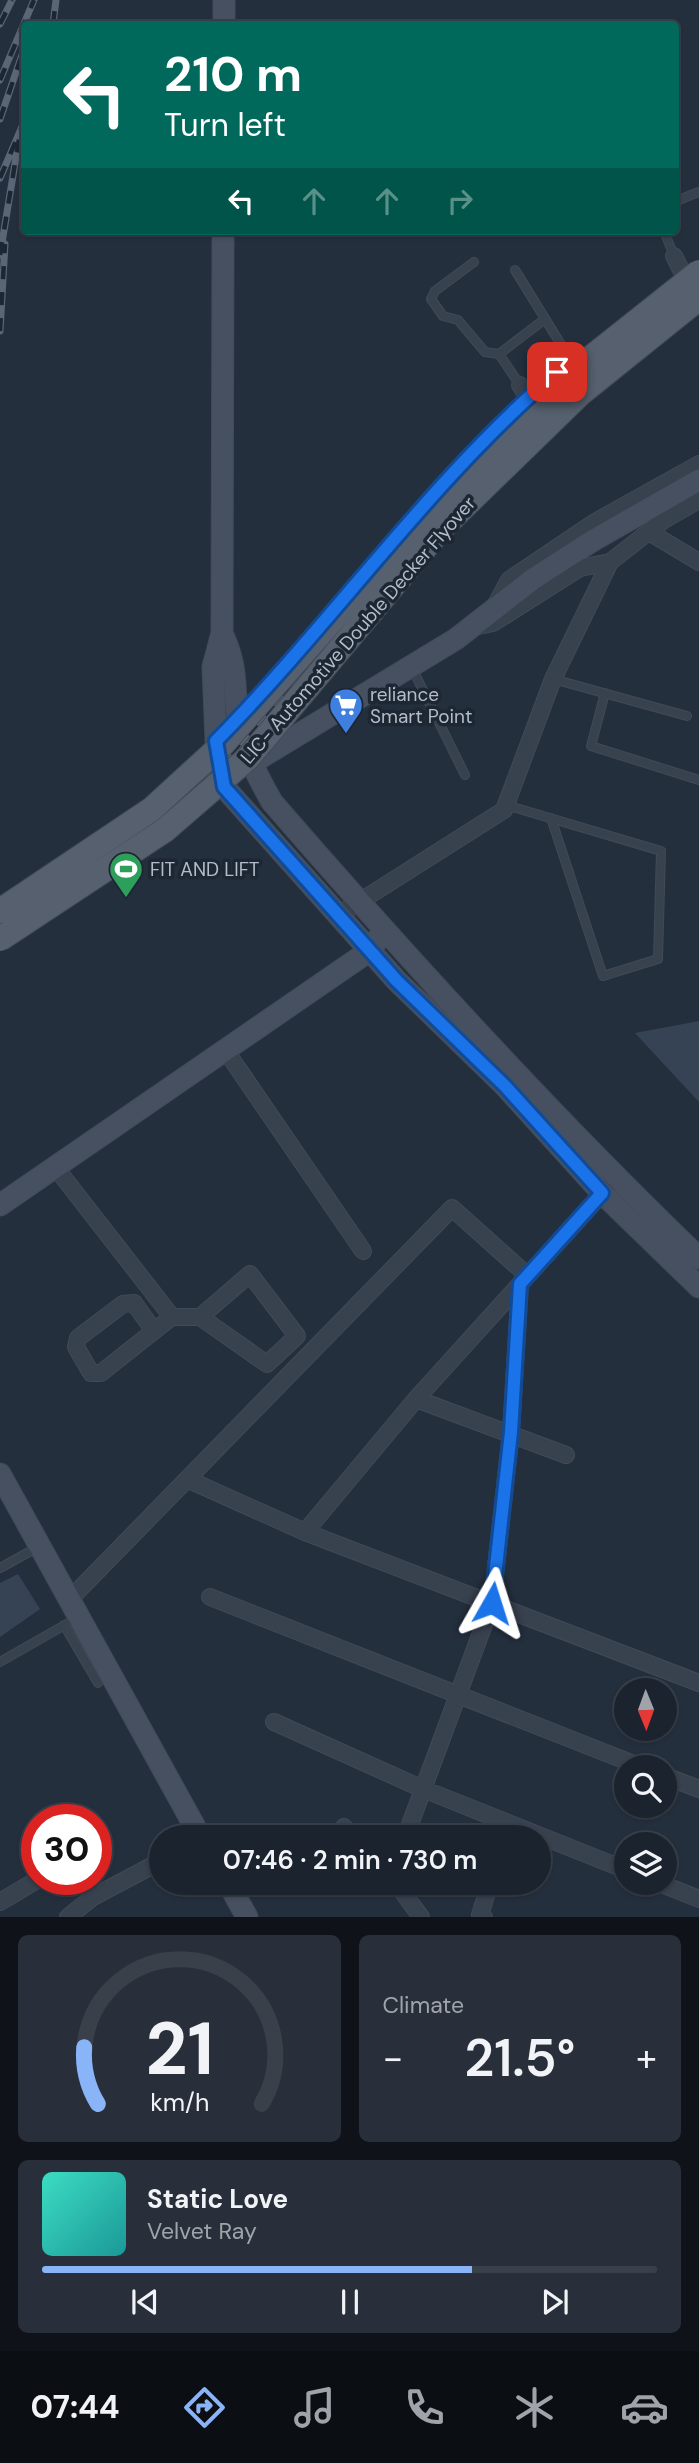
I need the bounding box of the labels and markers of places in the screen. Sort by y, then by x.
pin [527,342,587,402]
place label: reliance Smart Point [370,682,472,729]
supermarket icon: reliance Smart Point [327,686,365,735]
sports icon: FIT AND LIFT [107,850,145,899]
place label: FIT AND LIFT [150,857,260,882]

